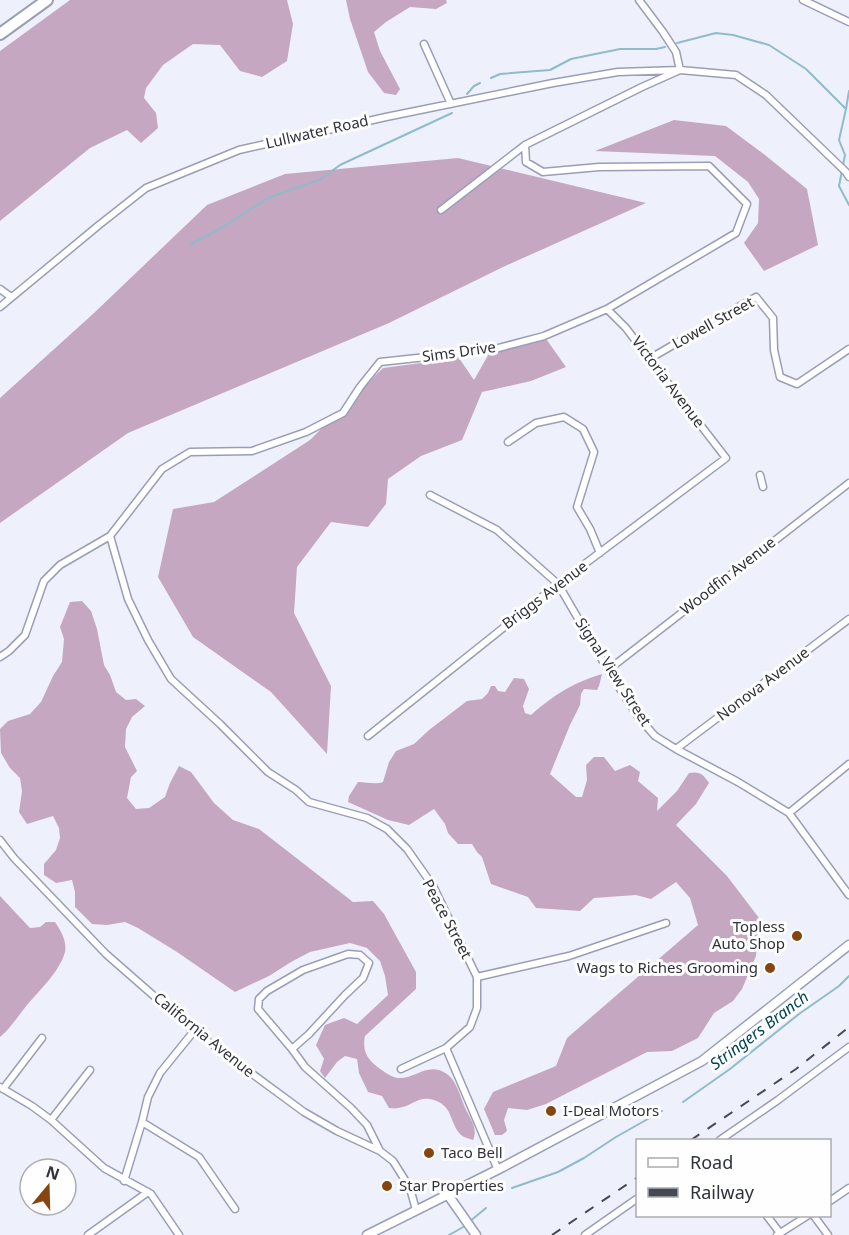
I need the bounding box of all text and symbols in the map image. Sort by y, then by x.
street label: Lullwater Road [263,109,370,153]
street label: Lowell Street [668,291,757,353]
street label: Victoria Avenue [628,332,710,431]
street label: Sims Drive [421,336,497,366]
street label: Woodfin Avenue [676,532,779,619]
street label: Briggs Avenue [498,556,591,633]
street label: Signal View Street [571,613,657,730]
street label: Nonova Avenue [712,642,813,725]
street label: Peace Street [419,875,478,962]
place label: Topless Auto Shop [712,916,785,953]
marker: Topless Auto Shop [790,929,804,943]
place label: Wags to Riches Grooming [577,957,758,977]
marker: Wags to Riches Grooming [763,961,777,975]
water label: Stringers Branch [705,986,813,1074]
street label: California Avenue [150,987,259,1081]
place label: I-Deal Motors [563,1100,659,1120]
marker: I-Deal Motors [544,1104,558,1118]
legend [636,1139,831,1217]
place label: Taco Bell [441,1142,503,1162]
marker: Taco Bell [422,1146,436,1160]
text: Road [690,1150,733,1174]
north arrow [18,1157,78,1217]
text: N [43,1160,63,1185]
place label: Star Properties [399,1175,504,1195]
marker: Star Properties [380,1179,394,1193]
text: Railway [690,1180,755,1204]

